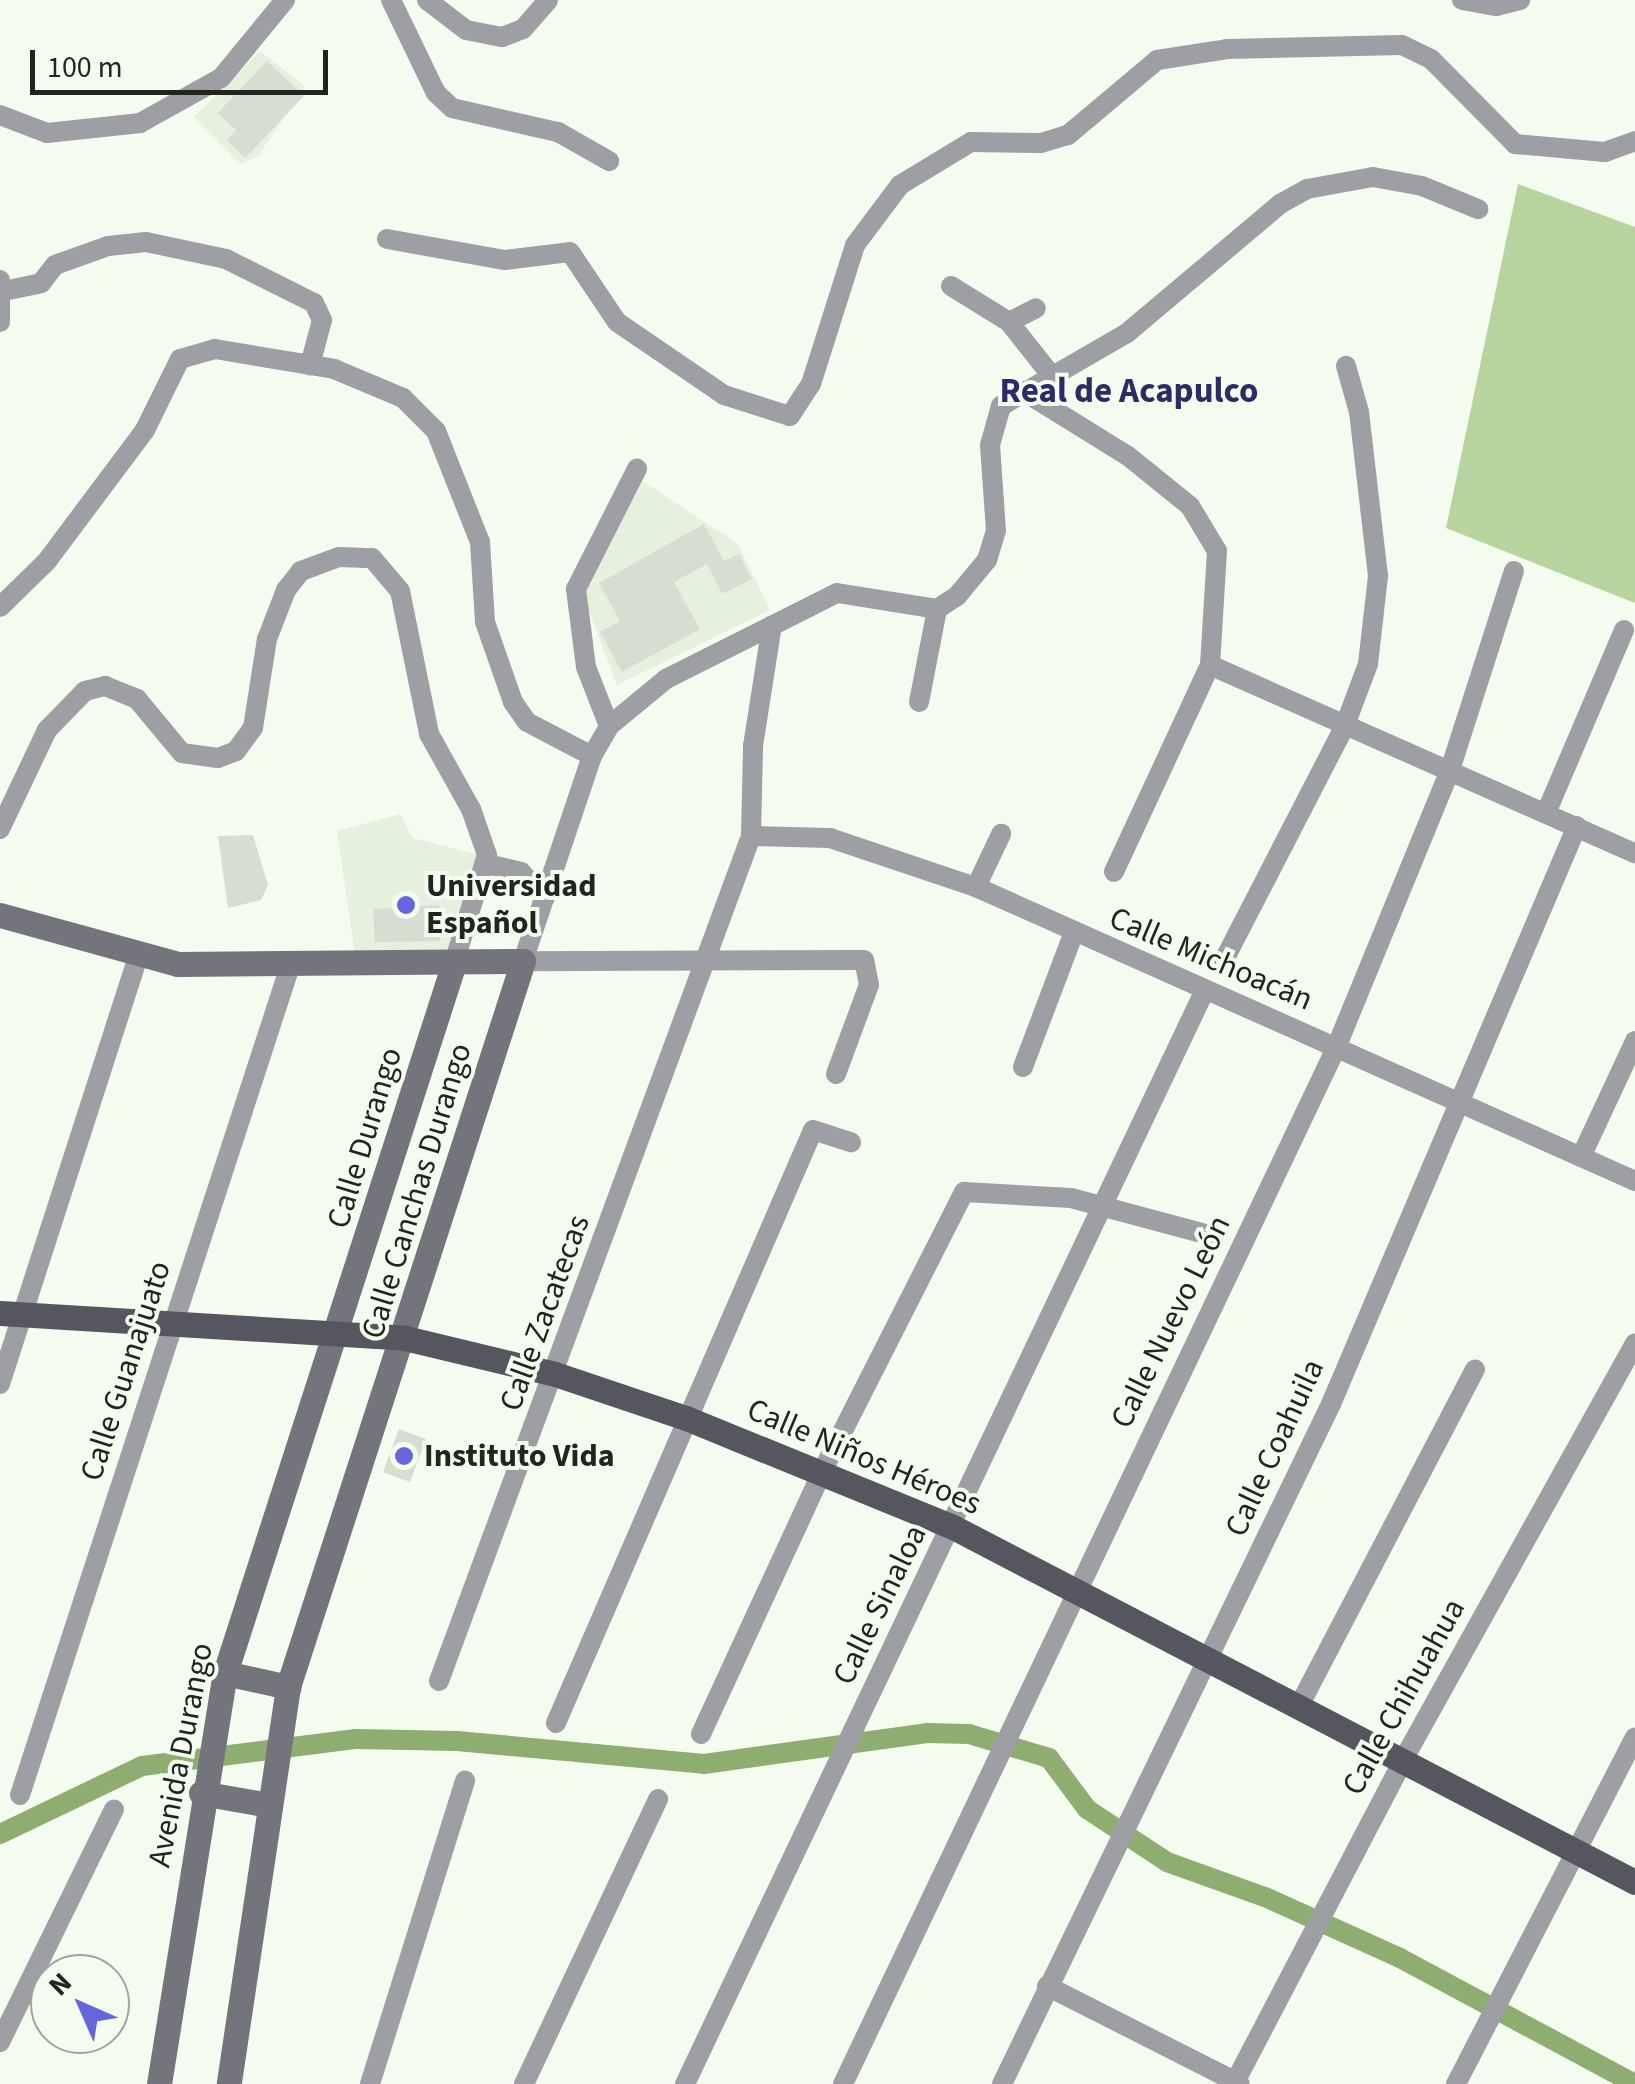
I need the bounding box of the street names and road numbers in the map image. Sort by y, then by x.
street label: Calle Michoacán [1104,899,1318,1019]
street label: Calle Canchas Durango [354,1039,480,1343]
street label: Calle Durango [319,1043,411,1233]
street label: Calle Zacatecas [492,1210,598,1416]
street label: Calle Nuevo León [1103,1210,1239,1434]
street label: Calle Guanajuato [72,1256,180,1486]
street label: Calle Coahuila [1217,1353,1333,1543]
street label: Calle Niños Héroes [741,1390,987,1524]
street label: Calle Sinaloa [825,1519,935,1691]
street label: Calle Chihuahua [1334,1592,1474,1802]
street label: Avenida Durango [140,1640,222,1870]

